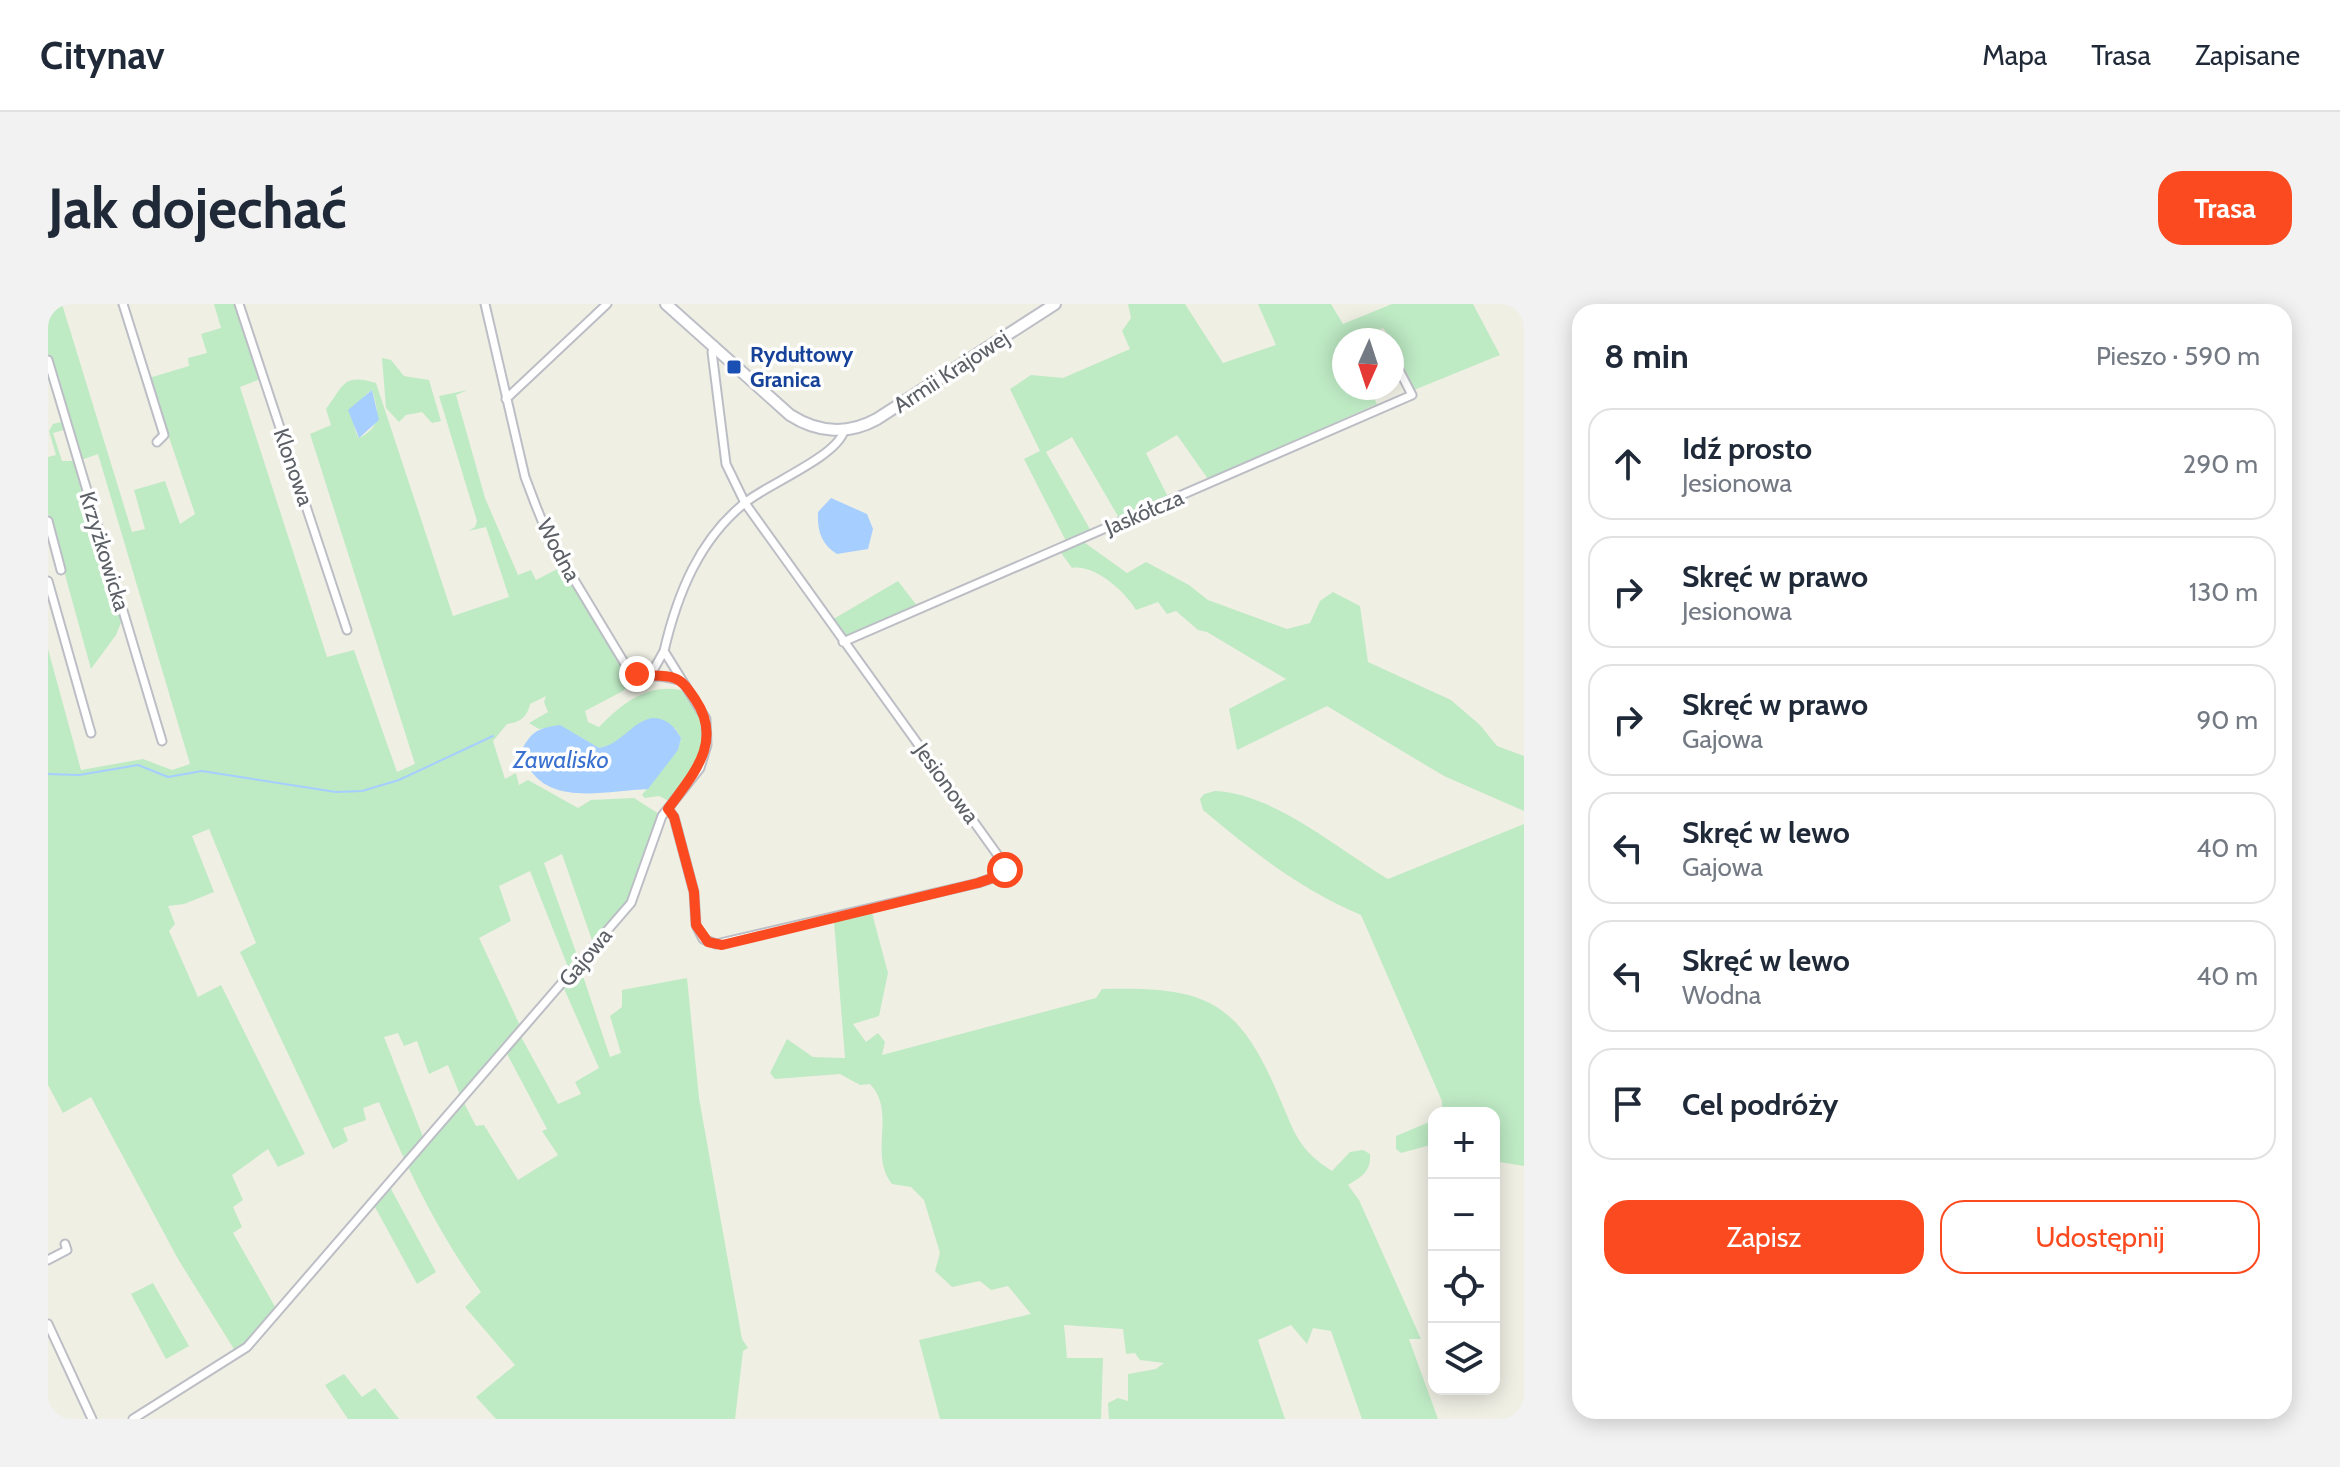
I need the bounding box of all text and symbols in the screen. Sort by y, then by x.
text: Citynav [40,32,165,79]
text: Mapa [1982,38,2047,72]
text: Trasa [2091,38,2151,72]
text: Zapisane [2195,38,2300,72]
button: Trasa [2158,171,2292,245]
text: Jak dojechać [48,174,347,242]
street label: Armii Krajowej [888,324,1014,419]
north arrow [1332,328,1404,400]
text: 8 min [1604,335,1689,377]
text: Pieszo · 590 m [2096,340,2260,372]
place label: Rydułtowy Granica [750,341,853,393]
marker: Rydułtowy Granica [725,358,743,376]
street label: Klonowa [268,425,320,510]
text: Idź prosto [1682,430,1812,467]
icon: ahead [1606,442,1650,486]
text: 290 m [2183,448,2258,480]
text: Jesionowa [1682,467,1792,499]
street label: Jaskółcza [1100,484,1188,541]
street label: Krzyżkowicka [74,488,136,615]
street label: Wodna [531,514,586,587]
text: Skręć w prawo [1682,558,1868,595]
icon: right [1606,570,1650,614]
text: 130 m [2189,576,2258,608]
text: Jesionowa [1682,595,1792,627]
route end [619,656,655,692]
text: Skręć w prawo [1682,686,1868,723]
icon: right [1606,698,1650,742]
text: 90 m [2196,704,2258,736]
text: Gajowa [1682,723,1763,755]
street label: Jesionowa [908,737,985,829]
water label: Zawalisko [512,745,609,774]
text: Skręć w lewo [1682,814,1850,851]
icon: left [1606,826,1650,870]
text: 40 m [2196,832,2258,864]
text: Gajowa [1682,851,1763,883]
route start [987,852,1023,888]
street label: Gajowa [553,922,618,992]
text: Skręć w lewo [1682,942,1850,979]
icon: left [1606,954,1650,998]
text: 40 m [2196,960,2258,992]
text: Wodna [1682,979,1761,1011]
icon: arrive [1606,1082,1650,1126]
text: Cel podróży [1682,1086,1838,1123]
map controls [1428,1107,1500,1395]
button: + [1428,1107,1500,1179]
button: − [1428,1179,1500,1251]
button: Zapisz [1604,1200,1924,1274]
button: Udostępnij [1940,1200,2260,1274]
button: locate [1428,1251,1500,1323]
button: layers [1428,1323,1500,1395]

